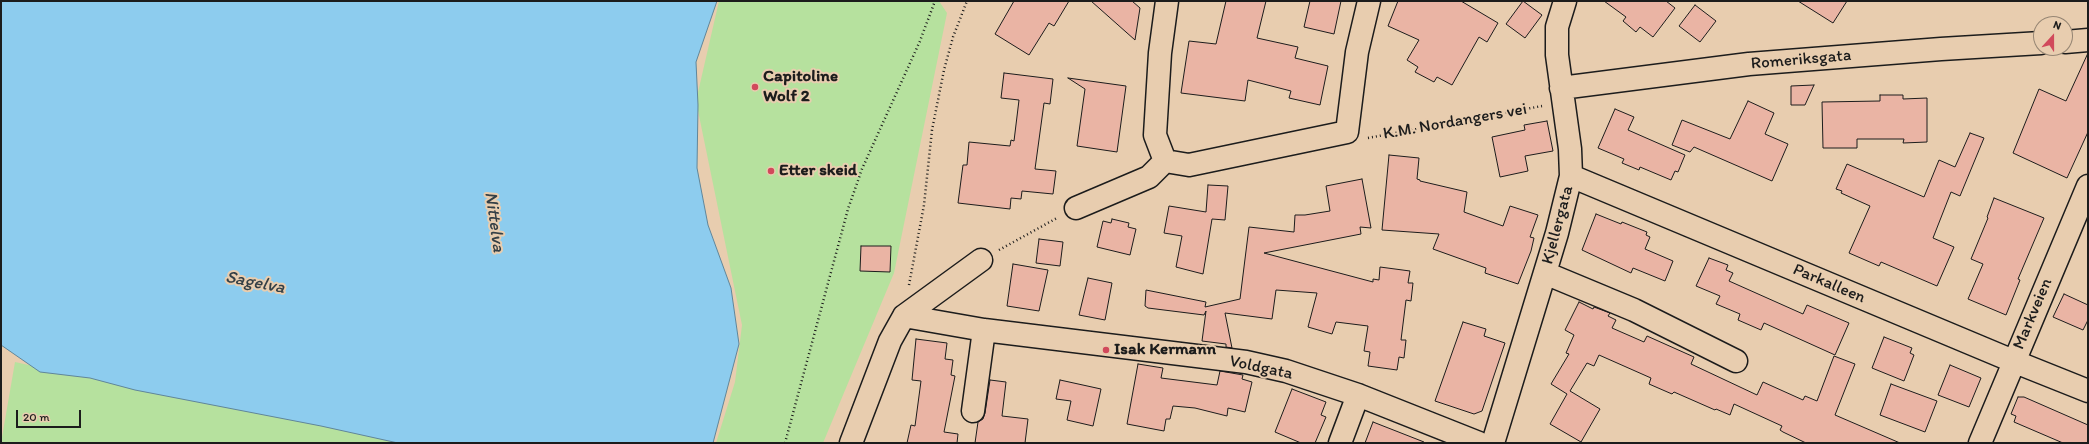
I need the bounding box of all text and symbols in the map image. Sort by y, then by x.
north arrow [2033,16,2073,56]
text: N [2051,18,2063,33]
street label: Romeriksgata [1750,45,1852,75]
place label: Capitoline Wolf 2 [763,67,838,107]
marker: Capitoline Wolf 2 [750,82,760,92]
street label: K.M. Nordangers vei [1381,99,1529,145]
place label: Etter skeid [779,161,857,181]
marker: Etter skeid [766,166,776,176]
street label: Kjellergata [1538,184,1578,266]
water label: Nittelva [479,190,509,254]
street label: Parkalleen [1790,260,1868,308]
water label: Sagelva [223,267,287,299]
street label: Markveien [2009,275,2057,353]
place label: Isak Kermann [1114,340,1216,360]
marker: Isak Kermann [1101,345,1111,355]
street label: Voldgata [1227,351,1295,385]
scale bar [18,402,83,428]
text: 20 m [23,410,50,424]

